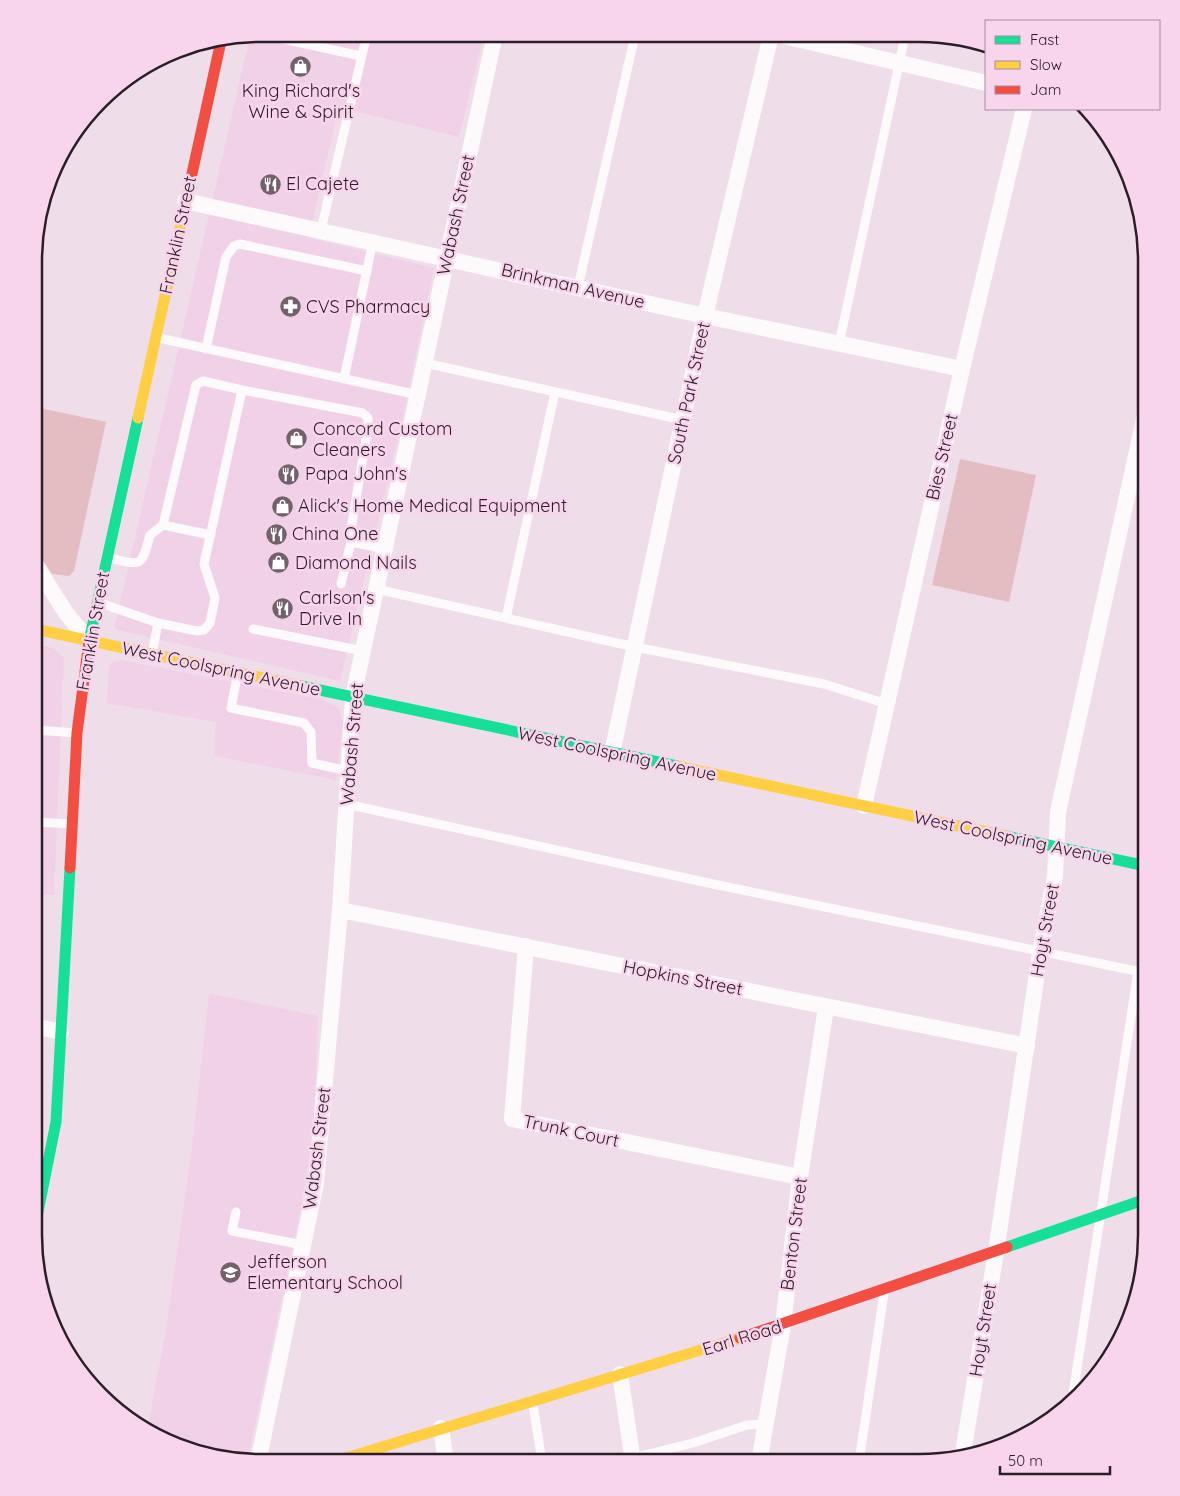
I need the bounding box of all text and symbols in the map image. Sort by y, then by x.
legend [985,20,1160,110]
text: Fast [1030,30,1059,49]
shop icon: King Richard's Wine & Spirit [289,54,313,78]
text: Slow [1030,55,1062,74]
place label: King Richard's Wine & Spirit [242,79,360,123]
text: Jam [1030,80,1061,99]
street label: Wabash Street [432,152,480,277]
restaurant icon: El Cajete [258,172,282,196]
place label: El Cajete [286,172,359,195]
street label: Franklin Street [154,174,201,296]
street label: Brinkman Avenue [499,258,647,313]
pharmacy icon: CVS Pharmacy [278,295,302,319]
place label: CVS Pharmacy [306,295,430,318]
street label: South Park Street [662,320,715,466]
street label: Bies Street [920,411,963,502]
place label: Concord Custom Cleaners [313,417,452,461]
shop icon: Concord Custom Cleaners [285,427,309,451]
restaurant icon: Papa John's [277,462,301,486]
place label: Papa John's [305,462,407,485]
shop icon: Alick's Home Medical Equipment [270,494,294,518]
place label: Alick's Home Medical Equipment [298,494,567,517]
restaurant icon: China One [264,522,288,546]
place label: China One [292,522,378,545]
shop icon: Diamond Nails [267,551,291,575]
place label: Diamond Nails [295,551,417,574]
street label: Franklin Street [71,570,114,692]
place label: Carlson's Drive In [299,586,374,630]
restaurant icon: Carlson's Drive In [271,596,295,620]
street label: West Coolspring Avenue [120,636,323,701]
street label: Wabash Street [335,682,368,806]
street label: West Coolspring Avenue [516,721,719,786]
street label: West Coolspring Avenue [912,805,1115,870]
street label: Hoyt Street [1025,881,1064,978]
street label: Hopkins Street [621,955,745,1000]
street label: Wabash Street [298,1086,335,1210]
street label: Trunk Court [521,1109,621,1152]
street label: Benton Street [775,1176,812,1292]
place label: Jefferson Elementary School [247,1250,403,1294]
school or university icon: Jefferson Elementary School [219,1260,243,1284]
street label: Hoyt Street [964,1282,1001,1378]
street label: Earl Road [699,1315,784,1360]
scale bar [1000,1444,1110,1476]
text: 50 m [1008,1451,1043,1470]

